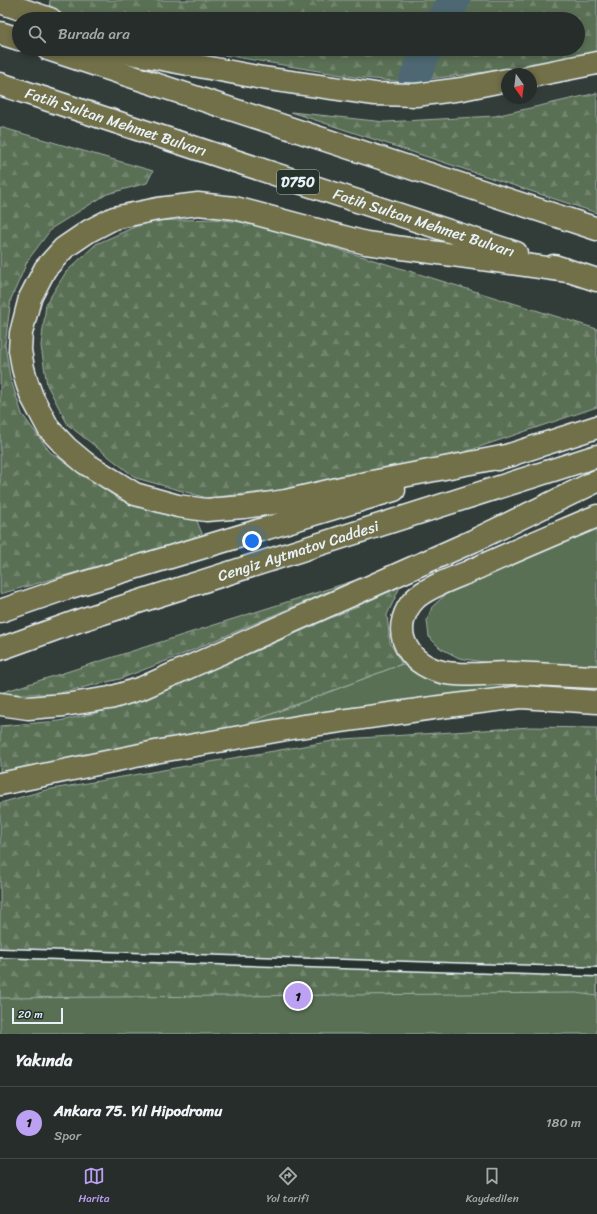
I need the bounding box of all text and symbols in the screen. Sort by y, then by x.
search box [12,12,585,56]
text: Burada ara [58,21,130,47]
icon: search [26,23,48,45]
north arrow [501,68,537,104]
street label: Fatih Sultan Mehmet Bulvarı [22,80,210,164]
road number: D750 [277,170,319,194]
street label: Fatih Sultan Mehmet Bulvarı [330,181,518,265]
street label: Cengiz Aytmatov Caddesi [214,513,383,589]
your location [242,531,262,551]
pin: 1 [285,981,311,1011]
text: 20 m [18,1005,43,1024]
scale bar [12,1006,63,1025]
text: Yakında [16,1045,72,1075]
text: Ankara 75. Yıl Hipodromu [54,1098,222,1124]
text: 1 [26,1111,32,1134]
text: 180 m [546,1111,581,1134]
text: Spor [54,1124,81,1147]
tab: Harita [78,1165,110,1208]
tab: Yol tarifi [266,1165,309,1208]
tab: Kaydedilen [466,1165,519,1208]

